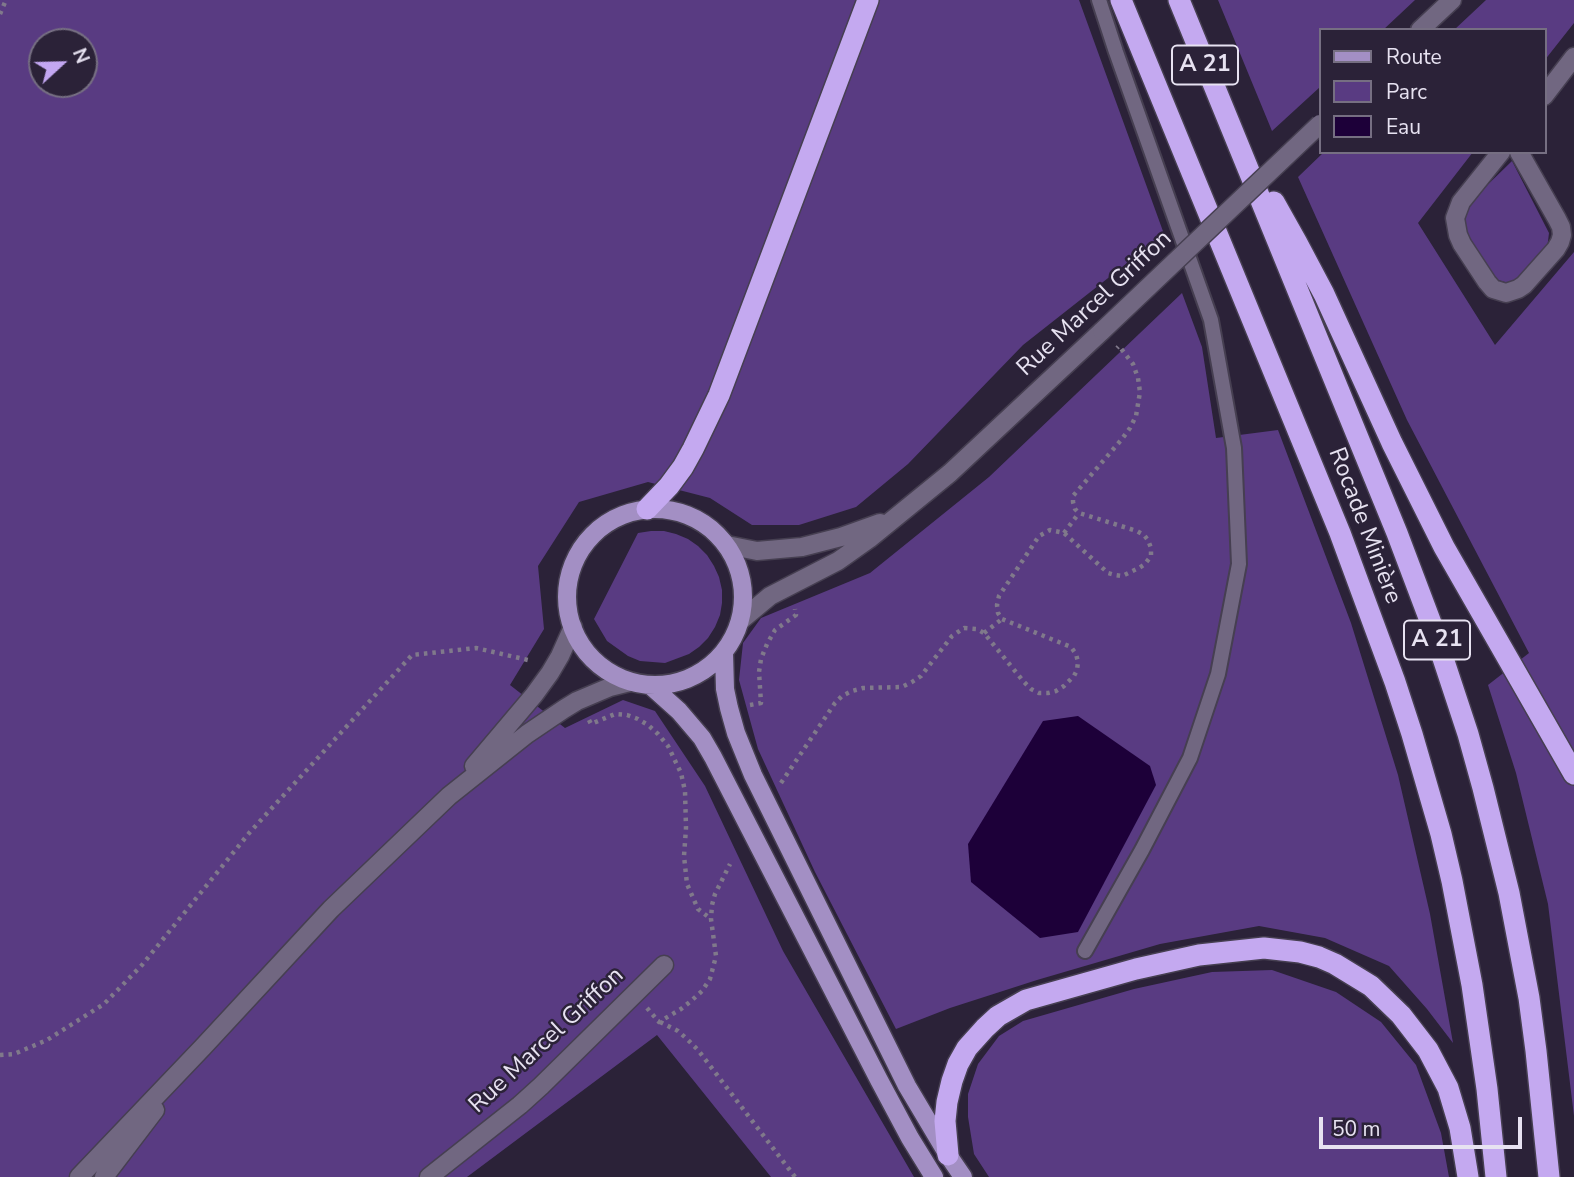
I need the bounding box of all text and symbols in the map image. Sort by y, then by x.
north arrow [28,28,98,98]
legend [1318,28,1546,154]
text: Route [1386,43,1442,71]
text: N [66,44,95,67]
road number: A 21 [1172,46,1238,85]
text: Parc [1386,78,1427,106]
text: Eau [1386,113,1421,141]
street label: Rue Marcel Griffon [1012,225,1178,383]
street label: Rocade Minière [1321,444,1407,608]
road number: A 21 [1404,620,1470,660]
street label: Rue Marcel Griffon [464,962,630,1120]
scale bar [1322,1104,1525,1148]
text: 50 m [1332,1115,1381,1143]

